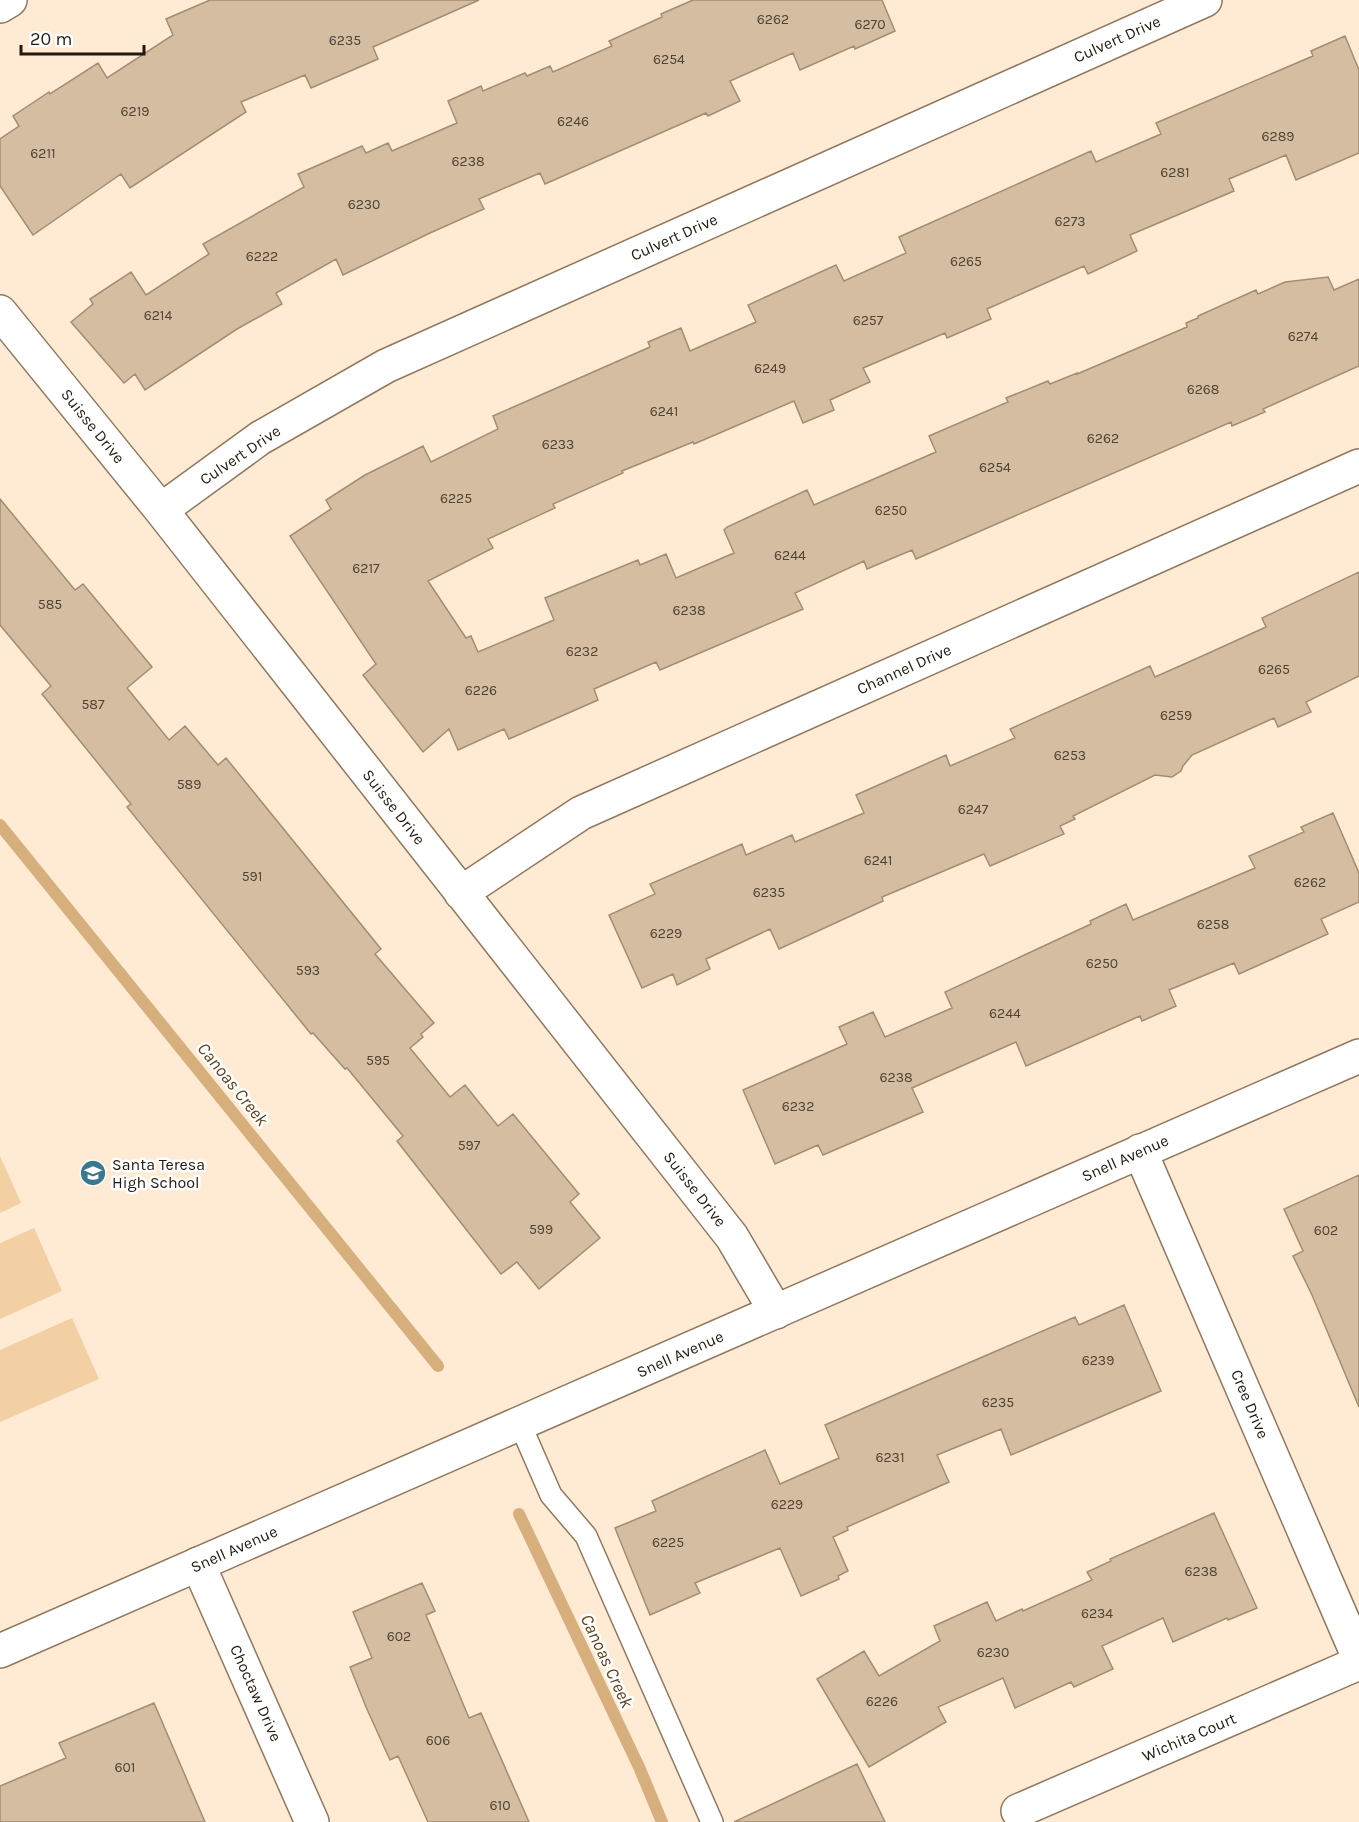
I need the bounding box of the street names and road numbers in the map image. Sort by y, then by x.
street label: Culvert Drive [1071,11,1163,67]
street label: Culvert Drive [628,209,720,265]
street label: Suisse Drive [57,385,129,467]
street label: Culvert Drive [196,421,284,489]
street label: Channel Drive [854,640,954,698]
street label: Suisse Drive [359,766,429,848]
street label: Snell Avenue [1079,1130,1171,1186]
street label: Suisse Drive [660,1148,730,1230]
street label: Snell Avenue [634,1326,726,1382]
street label: Cree Drive [1227,1367,1273,1441]
street label: Snell Avenue [188,1521,280,1577]
street label: Choctaw Drive [226,1642,286,1744]
street label: Wichita Court [1139,1709,1239,1765]

